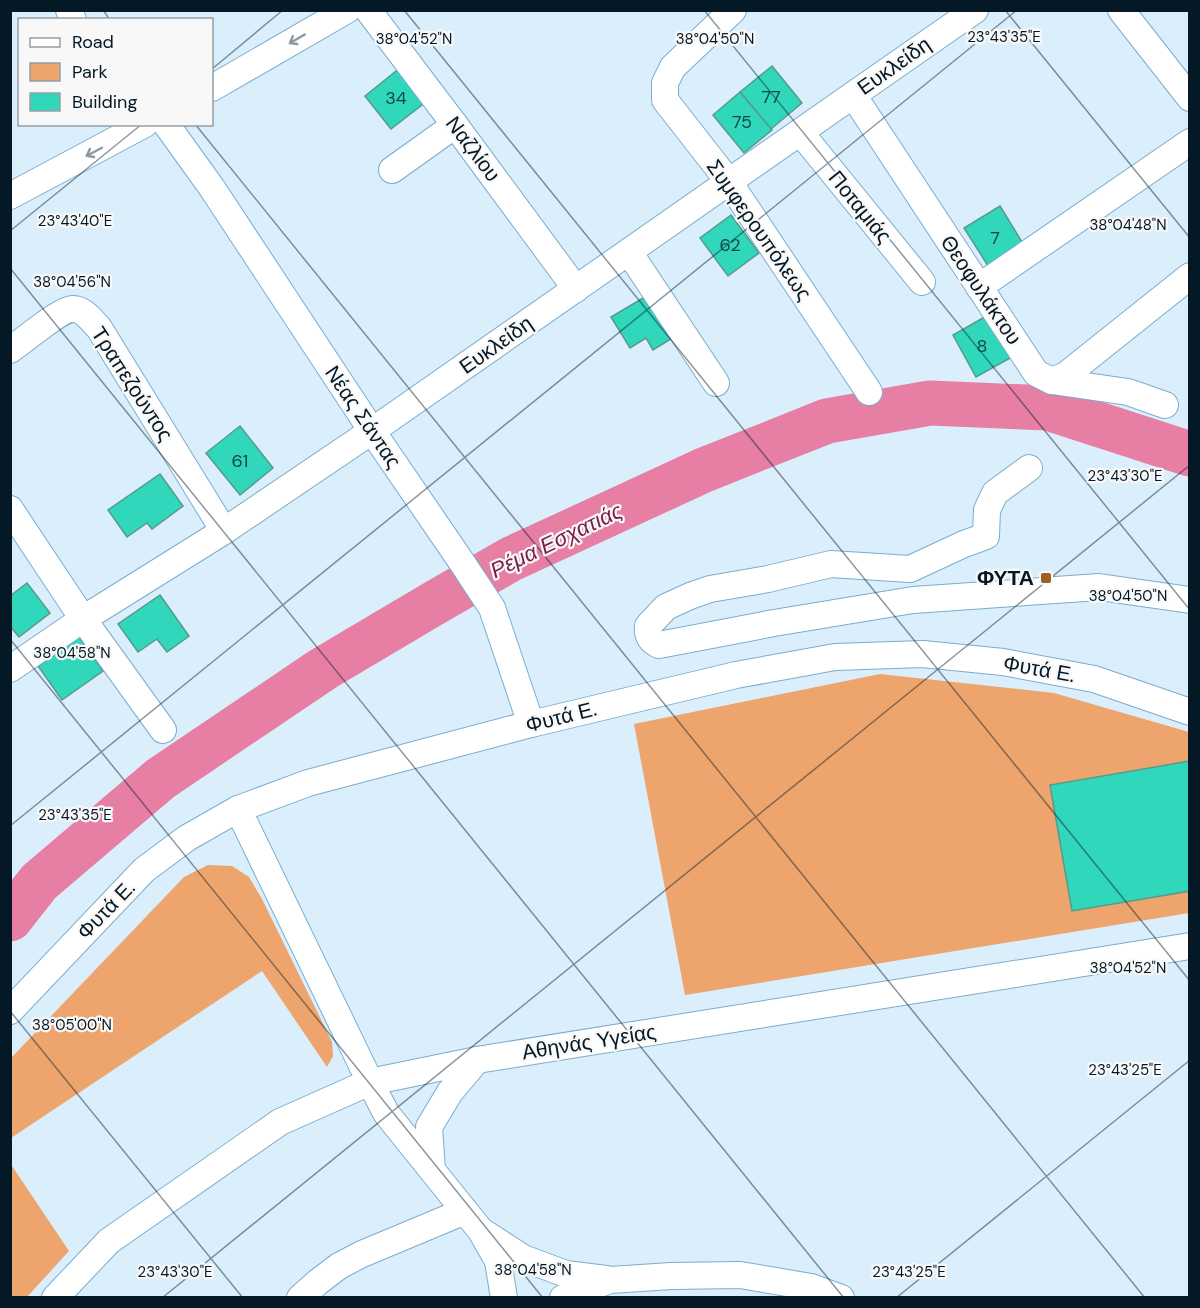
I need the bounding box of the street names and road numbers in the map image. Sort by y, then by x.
street label: Ευκλείδη [852,30,936,102]
street label: Ναζλίου [439,111,507,187]
street label: Συμφερουπόλεως [700,154,818,306]
street label: Ποταμιάς [822,165,898,249]
street label: Θεοφυλάκτου [934,230,1028,350]
street label: Ευκλείδη [454,309,538,381]
street label: Τραπεζούντος [85,321,179,447]
street label: Νέας Σάντας [318,360,408,474]
street label: Φυτά Ε. [1001,649,1077,689]
street label: Φυτά Ε. [523,695,599,739]
street label: Φυτά Ε. [71,874,141,946]
street label: Αθηνάς Υγείας [520,1018,658,1066]

